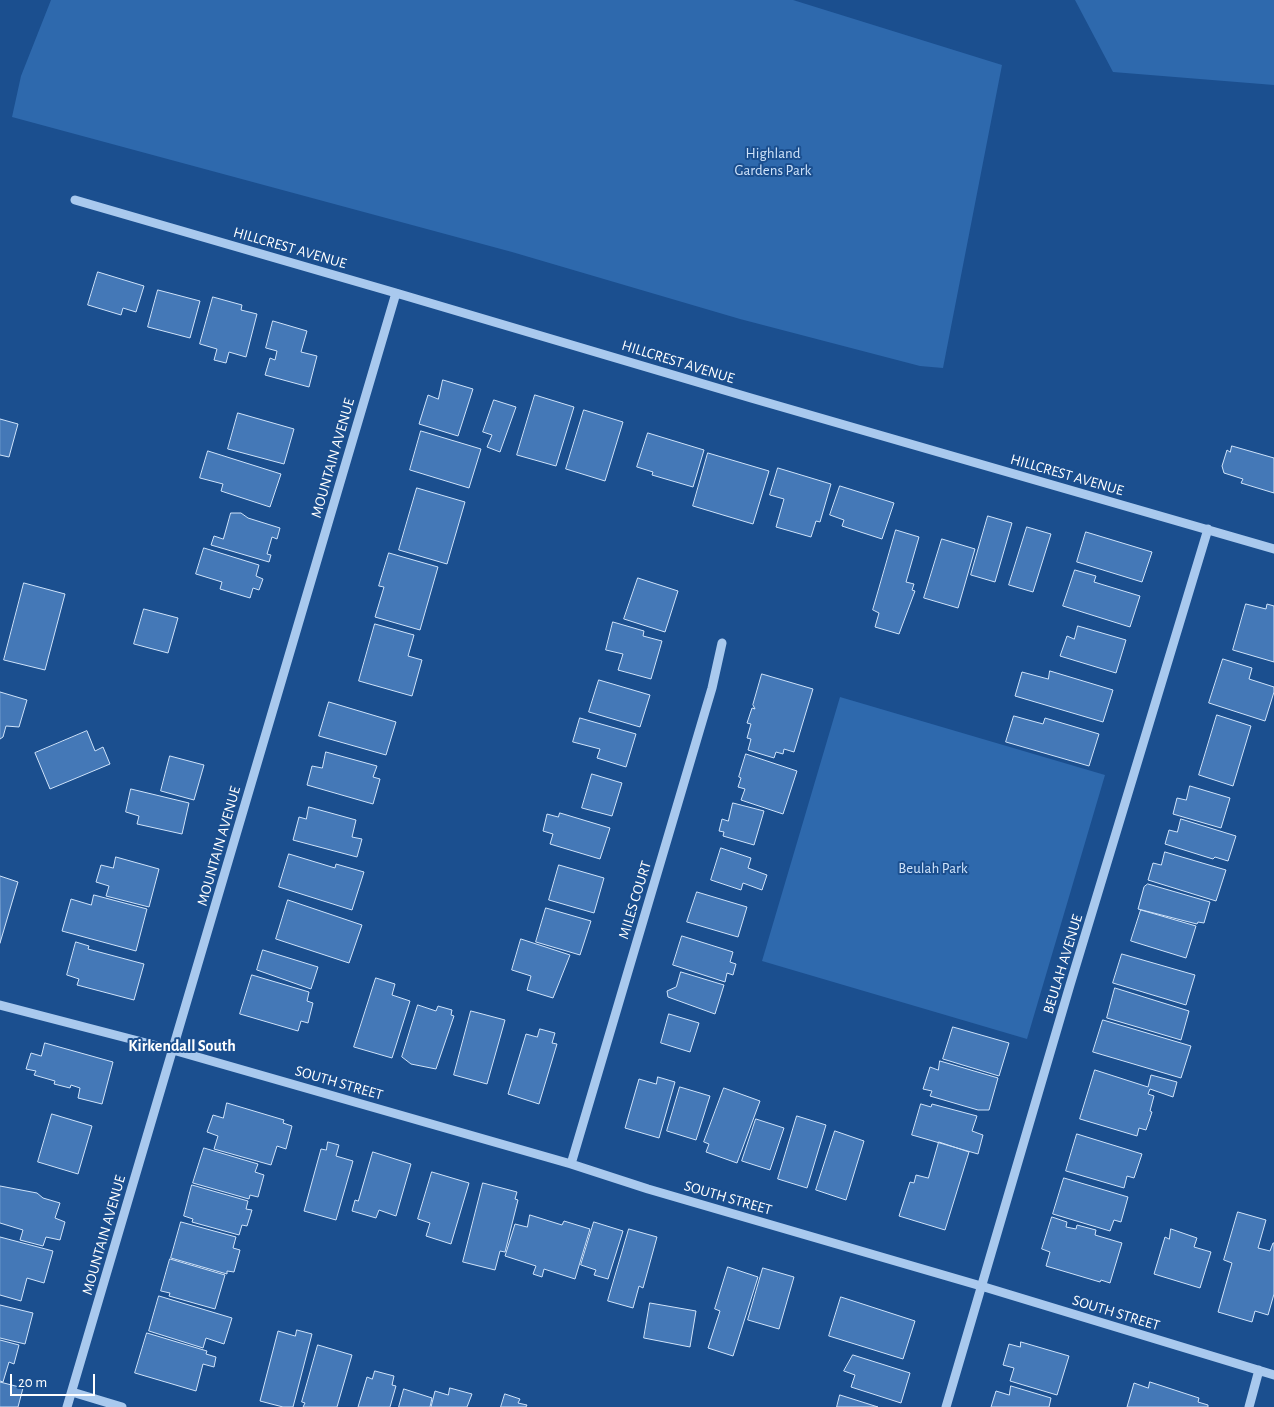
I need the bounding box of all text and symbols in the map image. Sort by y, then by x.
park label: Highland Gardens Park [735,144,811,179]
street label: HILLCREST AVENUE [231,223,349,273]
street label: HILLCREST AVENUE [619,336,737,388]
street label: MOUNTAIN AVENUE [307,396,359,520]
street label: HILLCREST AVENUE [1008,450,1126,500]
street label: MOUNTAIN AVENUE [193,784,245,908]
street label: MILES COURT [615,859,655,941]
park label: Beulah Park [898,859,968,877]
street label: BEULAH AVENUE [1039,912,1087,1016]
district label: Kirkendall South [128,1036,236,1056]
street label: SOUTH STREET [293,1062,385,1104]
street label: MOUNTAIN AVENUE [78,1173,130,1297]
street label: SOUTH STREET [682,1177,774,1219]
street label: SOUTH STREET [1070,1291,1162,1335]
scale bar [12,1364,98,1396]
text: 20 m [18,1375,47,1390]

